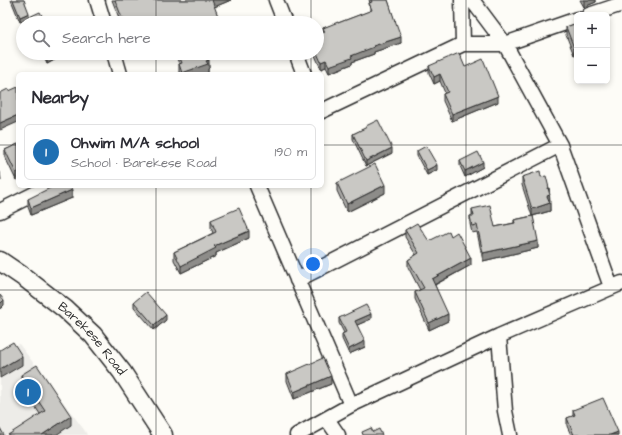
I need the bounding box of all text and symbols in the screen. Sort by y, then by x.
map controls [574,12,610,84]
button: + [574,12,610,48]
search box [16,16,324,60]
icon: search [30,27,52,49]
text: Search here [62,28,151,49]
button: − [574,48,610,84]
text: Nearby [32,86,89,110]
text: Ohwim M/A school [71,133,199,154]
text: 1 [45,143,47,161]
text: 190 m [274,143,307,161]
text: School · Barekese Road [71,154,217,172]
your location [303,254,323,274]
street label: Barekese Road [54,298,130,379]
pin: 1 [15,377,41,407]

